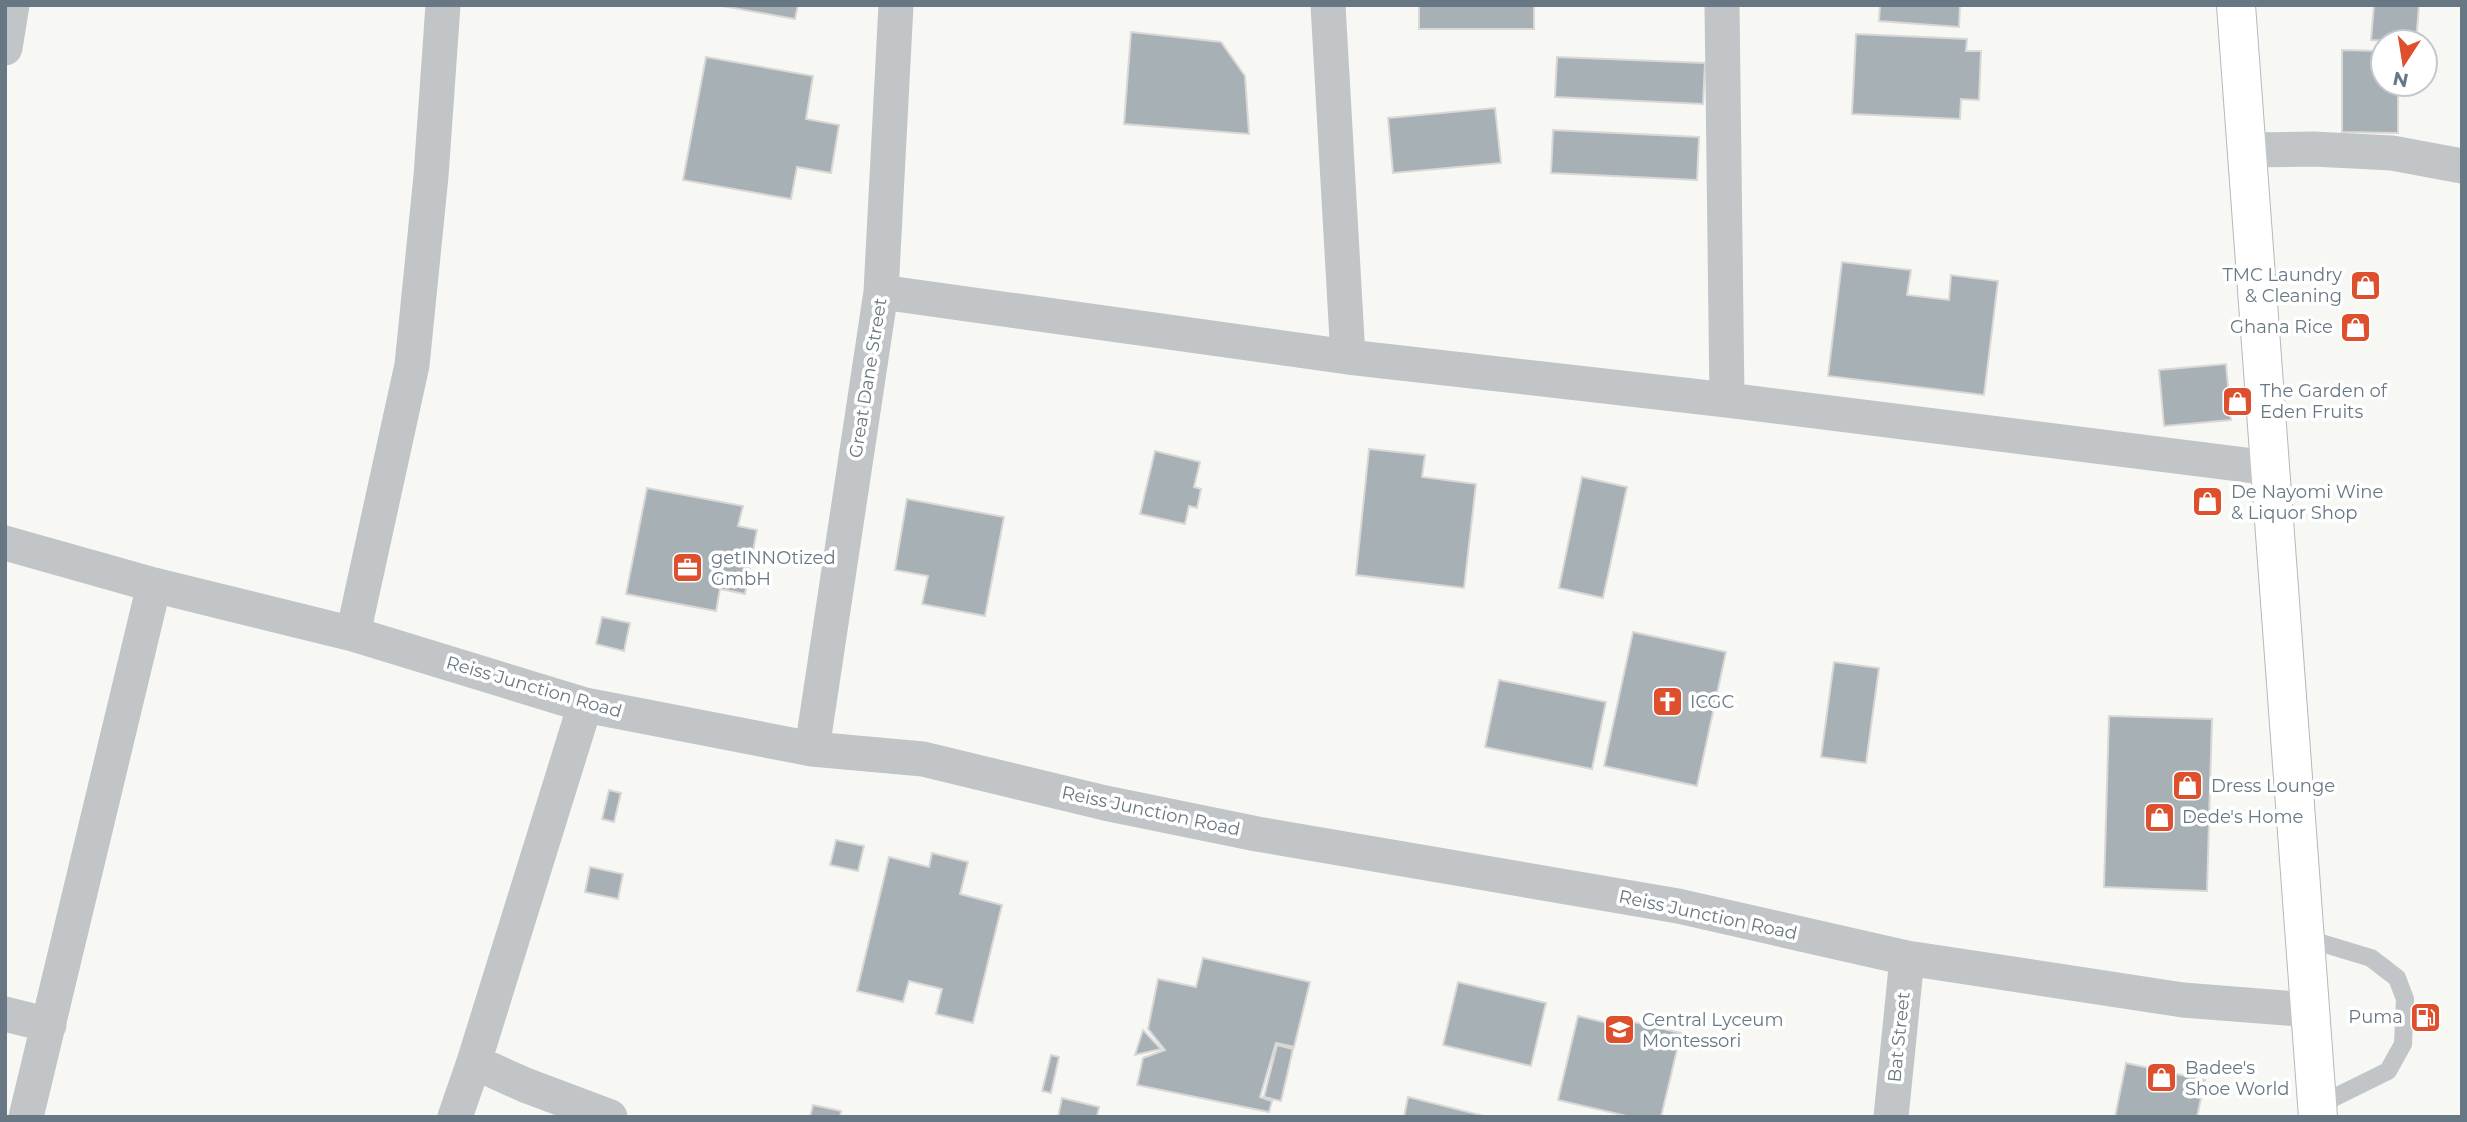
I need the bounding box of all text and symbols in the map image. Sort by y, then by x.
north arrow [2369,28,2439,98]
text: N [2391,66,2410,92]
place label: TMC Laundry & Cleaning [2222,264,2342,307]
shop icon: TMC Laundry & Cleaning [2348,268,2382,302]
street label: Great Dane Street [844,296,892,460]
shop icon: Ghana Rice [2339,310,2373,344]
place label: Ghana Rice [2230,316,2333,338]
place label: The Garden of Eden Fruits [2260,380,2388,423]
shop icon: The Garden of Eden Fruits [2220,384,2254,418]
place label: De Nayomi Wine & Liquor Shop [2231,481,2383,524]
shop icon: De Nayomi Wine & Liquor Shop [2191,485,2225,519]
place label: getINNOtized GmbH [711,547,836,590]
office icon: getINNOtized GmbH [671,551,705,585]
street label: Reiss Junction Road [444,651,624,723]
church icon: ICGC [1650,685,1684,719]
place label: ICGC [1690,691,1734,713]
shop icon: Dress Lounge [2171,769,2205,803]
place label: Dress Lounge [2211,775,2335,797]
street label: Reiss Junction Road [1060,781,1242,841]
shop icon: Dede's Home [2142,800,2176,834]
place label: Dede's Home [2182,806,2304,828]
street label: Reiss Junction Road [1617,885,1799,945]
street label: Bat Street [1883,991,1915,1083]
fuel station icon: Puma [2409,1000,2443,1034]
place label: Puma [2348,1006,2403,1028]
place label: Central Lyceum Montessori [1642,1009,1784,1052]
school or university icon: Central Lyceum Montessori [1602,1013,1636,1047]
place label: Badee's Shoe World [2185,1057,2290,1100]
shop icon: Badee's Shoe World [2145,1061,2179,1095]

